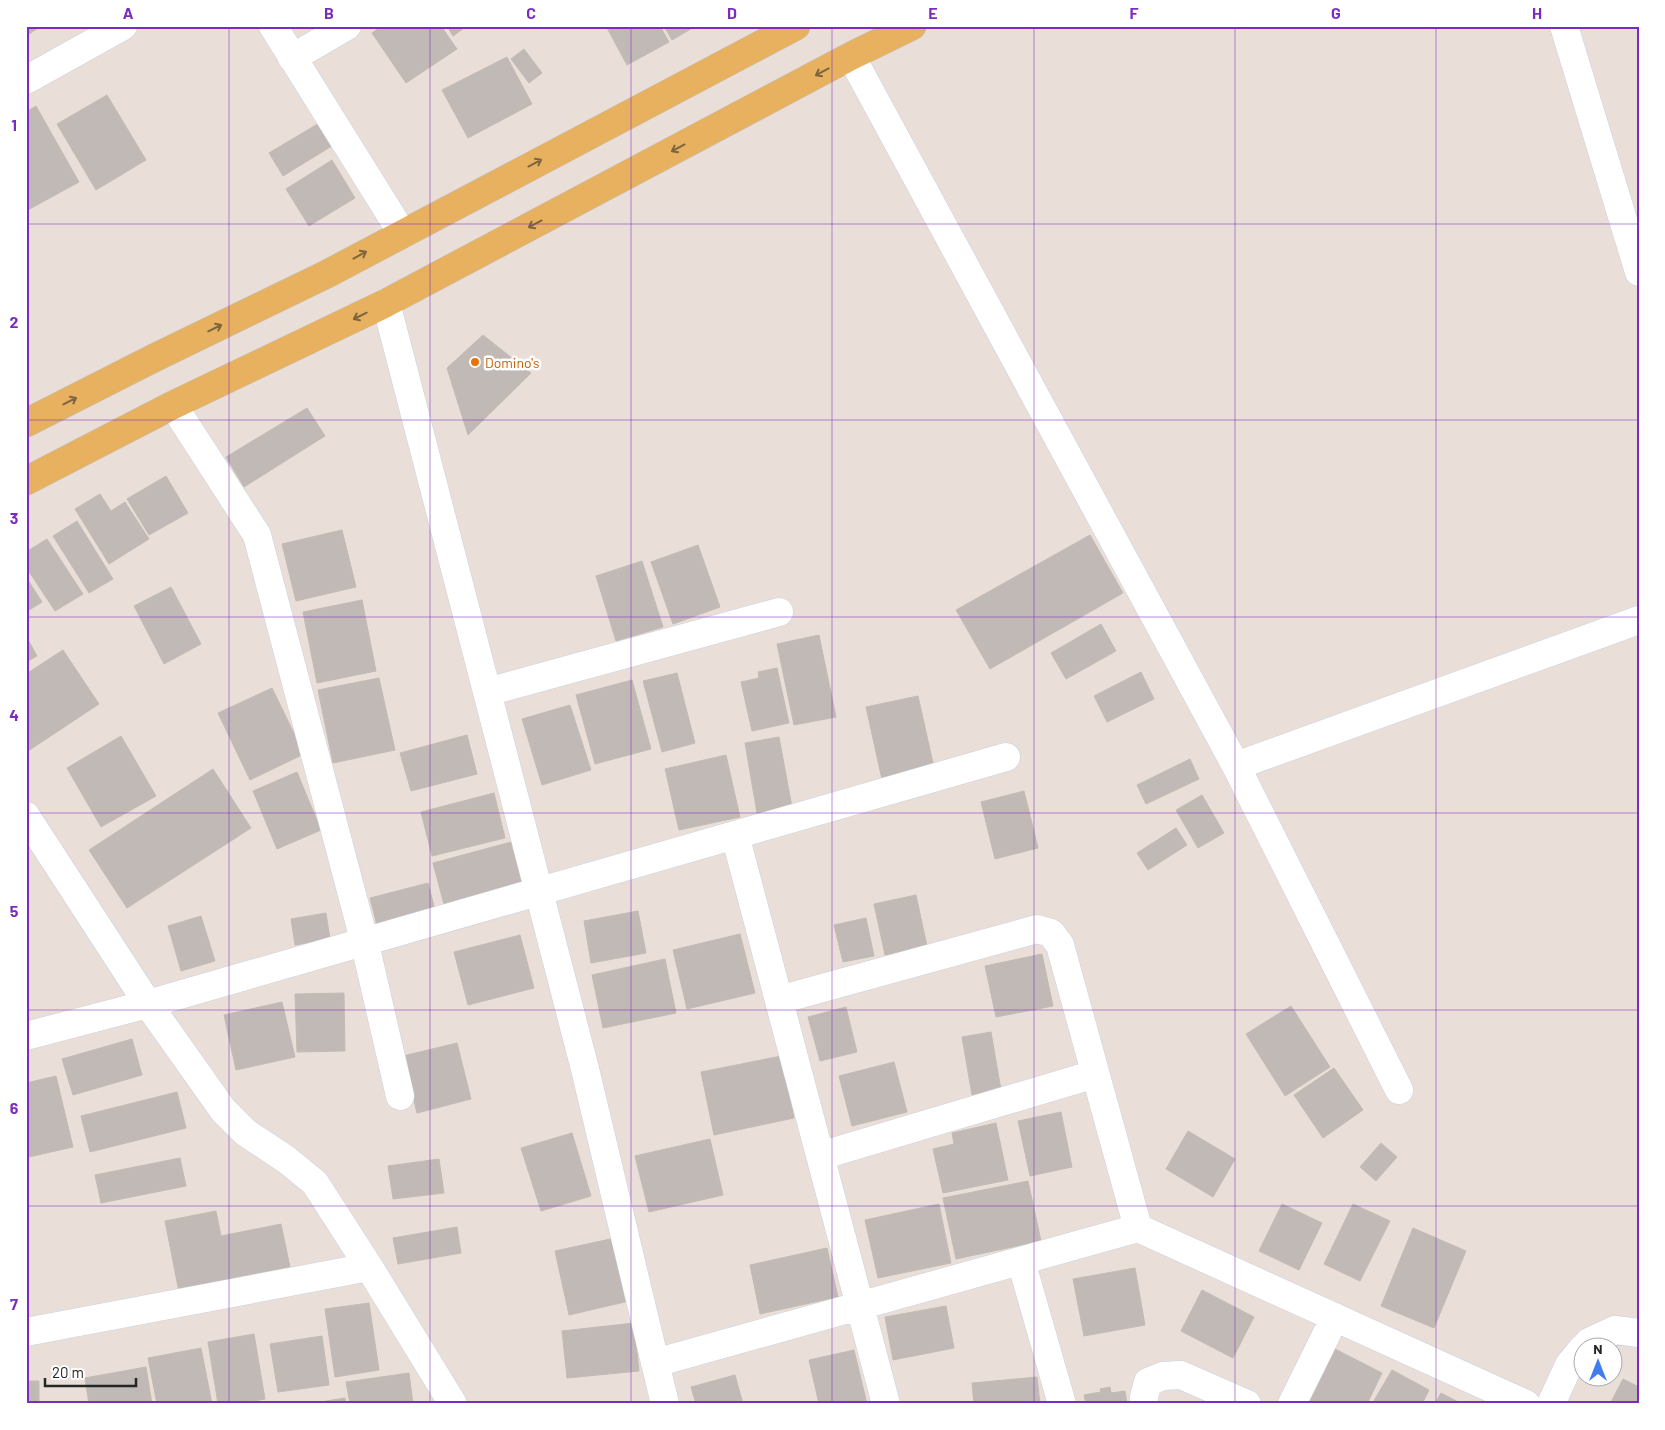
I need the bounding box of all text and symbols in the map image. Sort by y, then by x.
text: A [123,3,134,22]
text: B [324,3,334,22]
text: C [526,3,536,22]
text: D [727,3,737,22]
text: E [928,3,938,22]
text: F [1130,3,1139,22]
text: G [1331,3,1341,22]
text: H [1532,3,1542,22]
one-way arrow [814,67,829,77]
text: 1 [11,115,17,134]
one-way arrow [671,144,686,153]
one-way arrow [527,158,542,167]
one-way arrow [527,219,542,229]
one-way arrow [353,250,367,260]
one-way arrow [353,311,368,321]
text: 2 [10,312,19,331]
one-way arrow [207,323,222,332]
place label: Domino's [485,354,540,371]
marker: Domino's [469,356,481,368]
one-way arrow [62,396,77,406]
text: 3 [10,508,18,527]
text: 4 [9,705,19,724]
text: 5 [10,901,19,920]
text: 6 [10,1098,19,1117]
text: 7 [10,1294,18,1313]
north arrow [1572,1338,1622,1388]
text: N [1593,1340,1603,1357]
scale bar [45,1355,136,1387]
text: 20 m [52,1363,84,1381]

